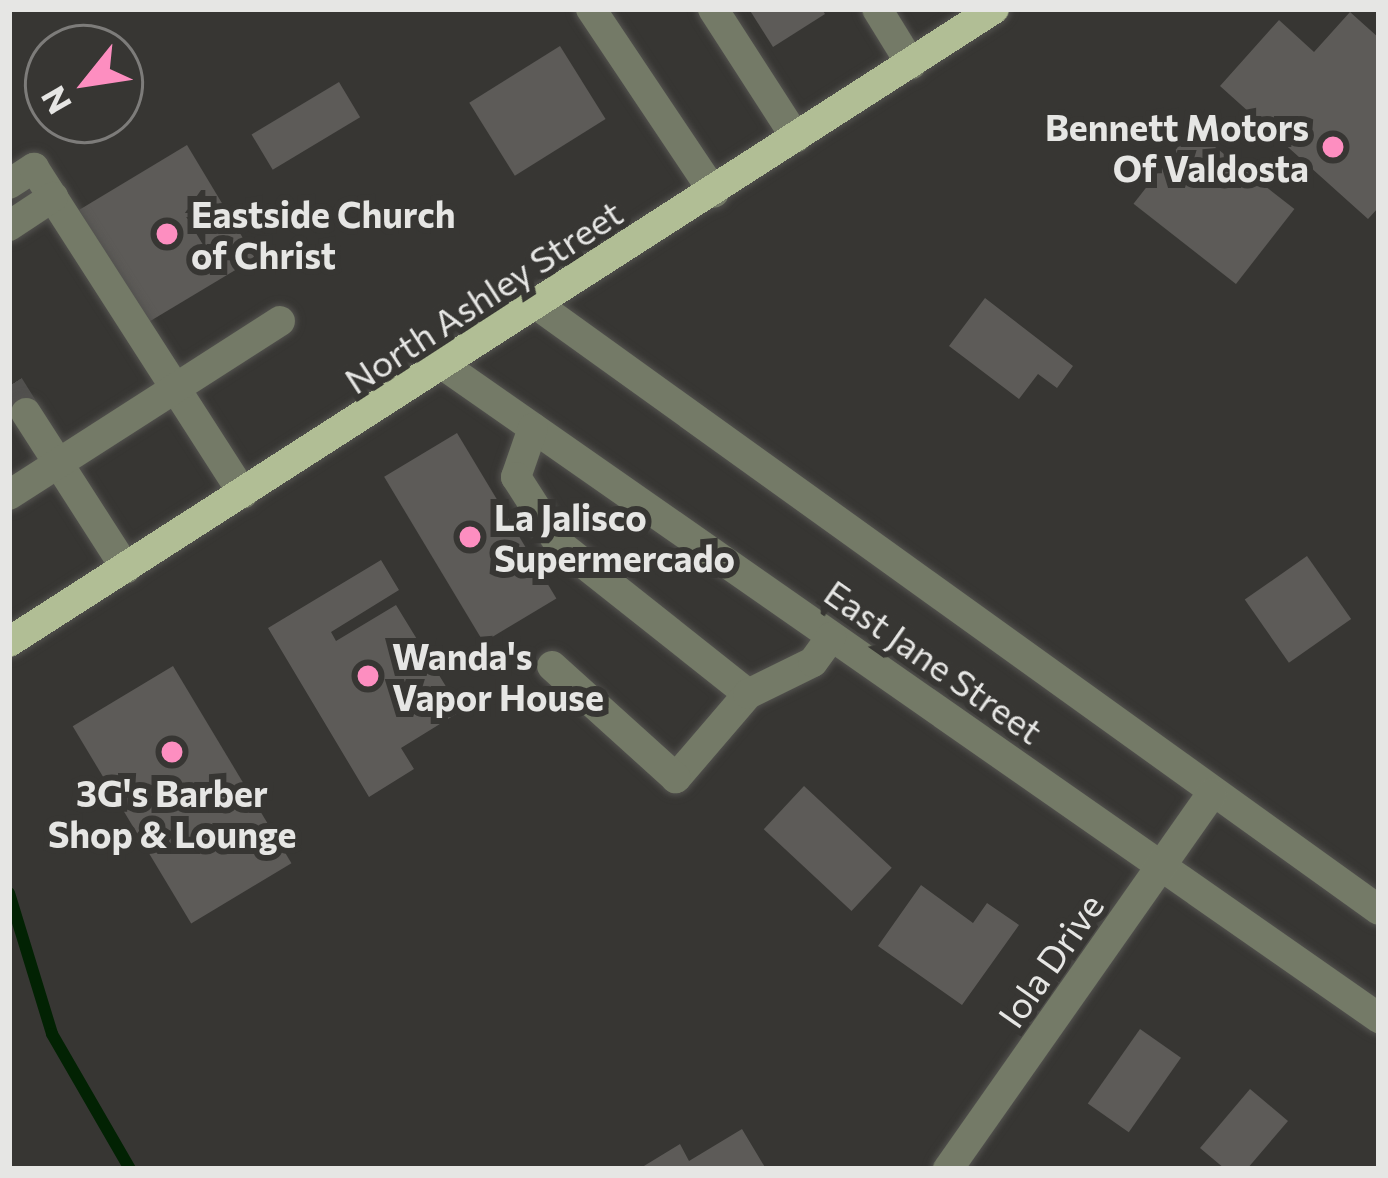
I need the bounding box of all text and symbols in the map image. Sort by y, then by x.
north arrow [24,24,144,144]
text: N [31,80,79,122]
place label: Bennett Motors Of Valdosta [1045,104,1309,189]
marker: Bennett Motors Of Valdosta [1320,134,1346,160]
street label: North Ashley Street [336,190,630,402]
place label: Eastside Church of Christ [191,191,455,276]
marker: Eastside Church of Christ [154,221,180,247]
place label: La Jalisco Supermercado [494,494,735,579]
marker: La Jalisco Supermercado [457,524,483,550]
street label: East Jane Street [817,570,1051,752]
place label: Wanda's Vapor House [392,633,604,718]
marker: Wanda's Vapor House [355,663,381,689]
marker: 3G's Barber Shop & Lounge [159,739,185,765]
place label: 3G's Barber Shop & Lounge [48,770,296,855]
street label: Iola Drive [988,885,1112,1035]

